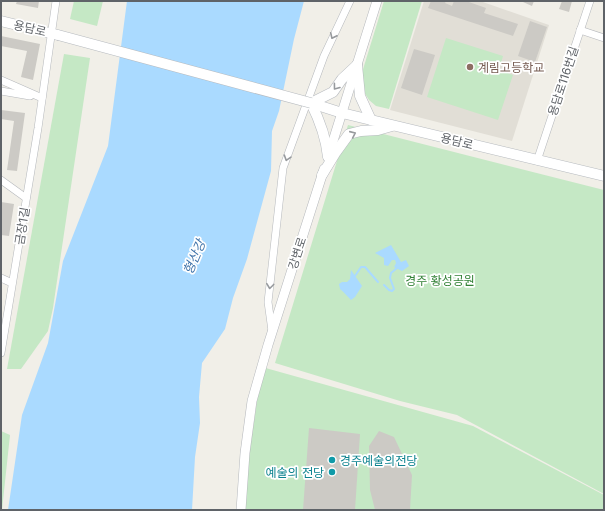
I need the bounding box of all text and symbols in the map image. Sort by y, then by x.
street label: 용담로 [12,17,48,39]
one-way arrow [330,33,338,40]
street label: 용담로116번길 [545,44,581,118]
place label: 계림고등학교 [478,60,544,75]
marker: 계림고등학교 [465,62,475,72]
one-way arrow [334,82,341,89]
street label: 용담로 [439,130,475,152]
one-way arrow [349,131,357,139]
one-way arrow [283,154,292,161]
street label: 금장1길 [12,206,32,246]
water label: 형산강 [180,235,209,277]
street label: 강변로 [285,235,309,271]
park label: 경주 황성공원 [405,273,475,288]
one-way arrow [266,283,275,289]
place label: 경주예술의전당 [340,453,417,468]
marker: 경주예술의전당 [327,455,337,465]
place label: 예술의 전당 [265,465,324,480]
marker: 예술의 전당 [327,467,337,477]

